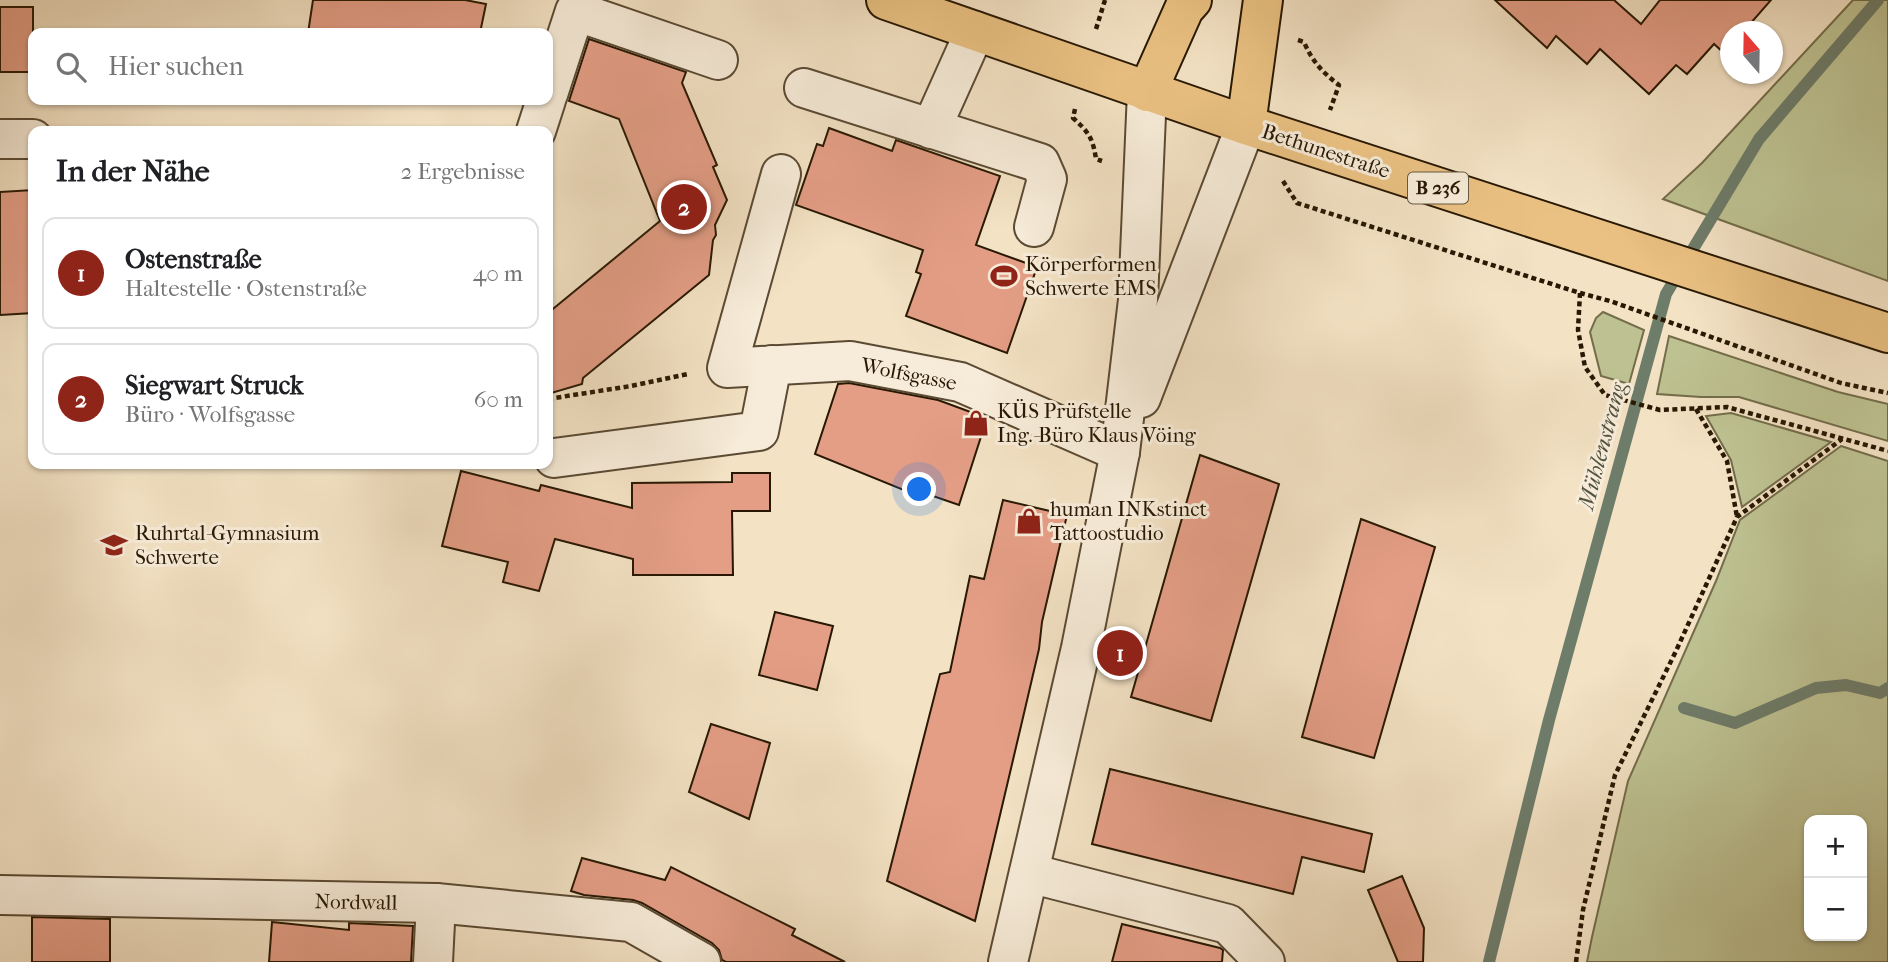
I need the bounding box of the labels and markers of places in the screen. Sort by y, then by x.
pin: 2 [661,181,707,233]
place label: Körperformen Schwerte EMS [1025,252,1157,300]
sports icon: Körperformen Schwerte EMS [989,261,1019,291]
place label: KÜS Prüfstelle Ing.-Büro Klaus Vöing [997,399,1197,447]
shop icon: KÜS Prüfstelle Ing.-Büro Klaus Vöing [961,408,991,438]
place label: human INKstinct Tattoostudio [1050,497,1207,545]
shop icon: human INKstinct Tattoostudio [1014,506,1044,536]
place label: Ruhrtal-Gymnasium Schwerte [135,521,320,569]
school or university icon: Ruhrtal-Gymnasium Schwerte [99,530,129,560]
pin: 1 [1097,627,1143,679]

